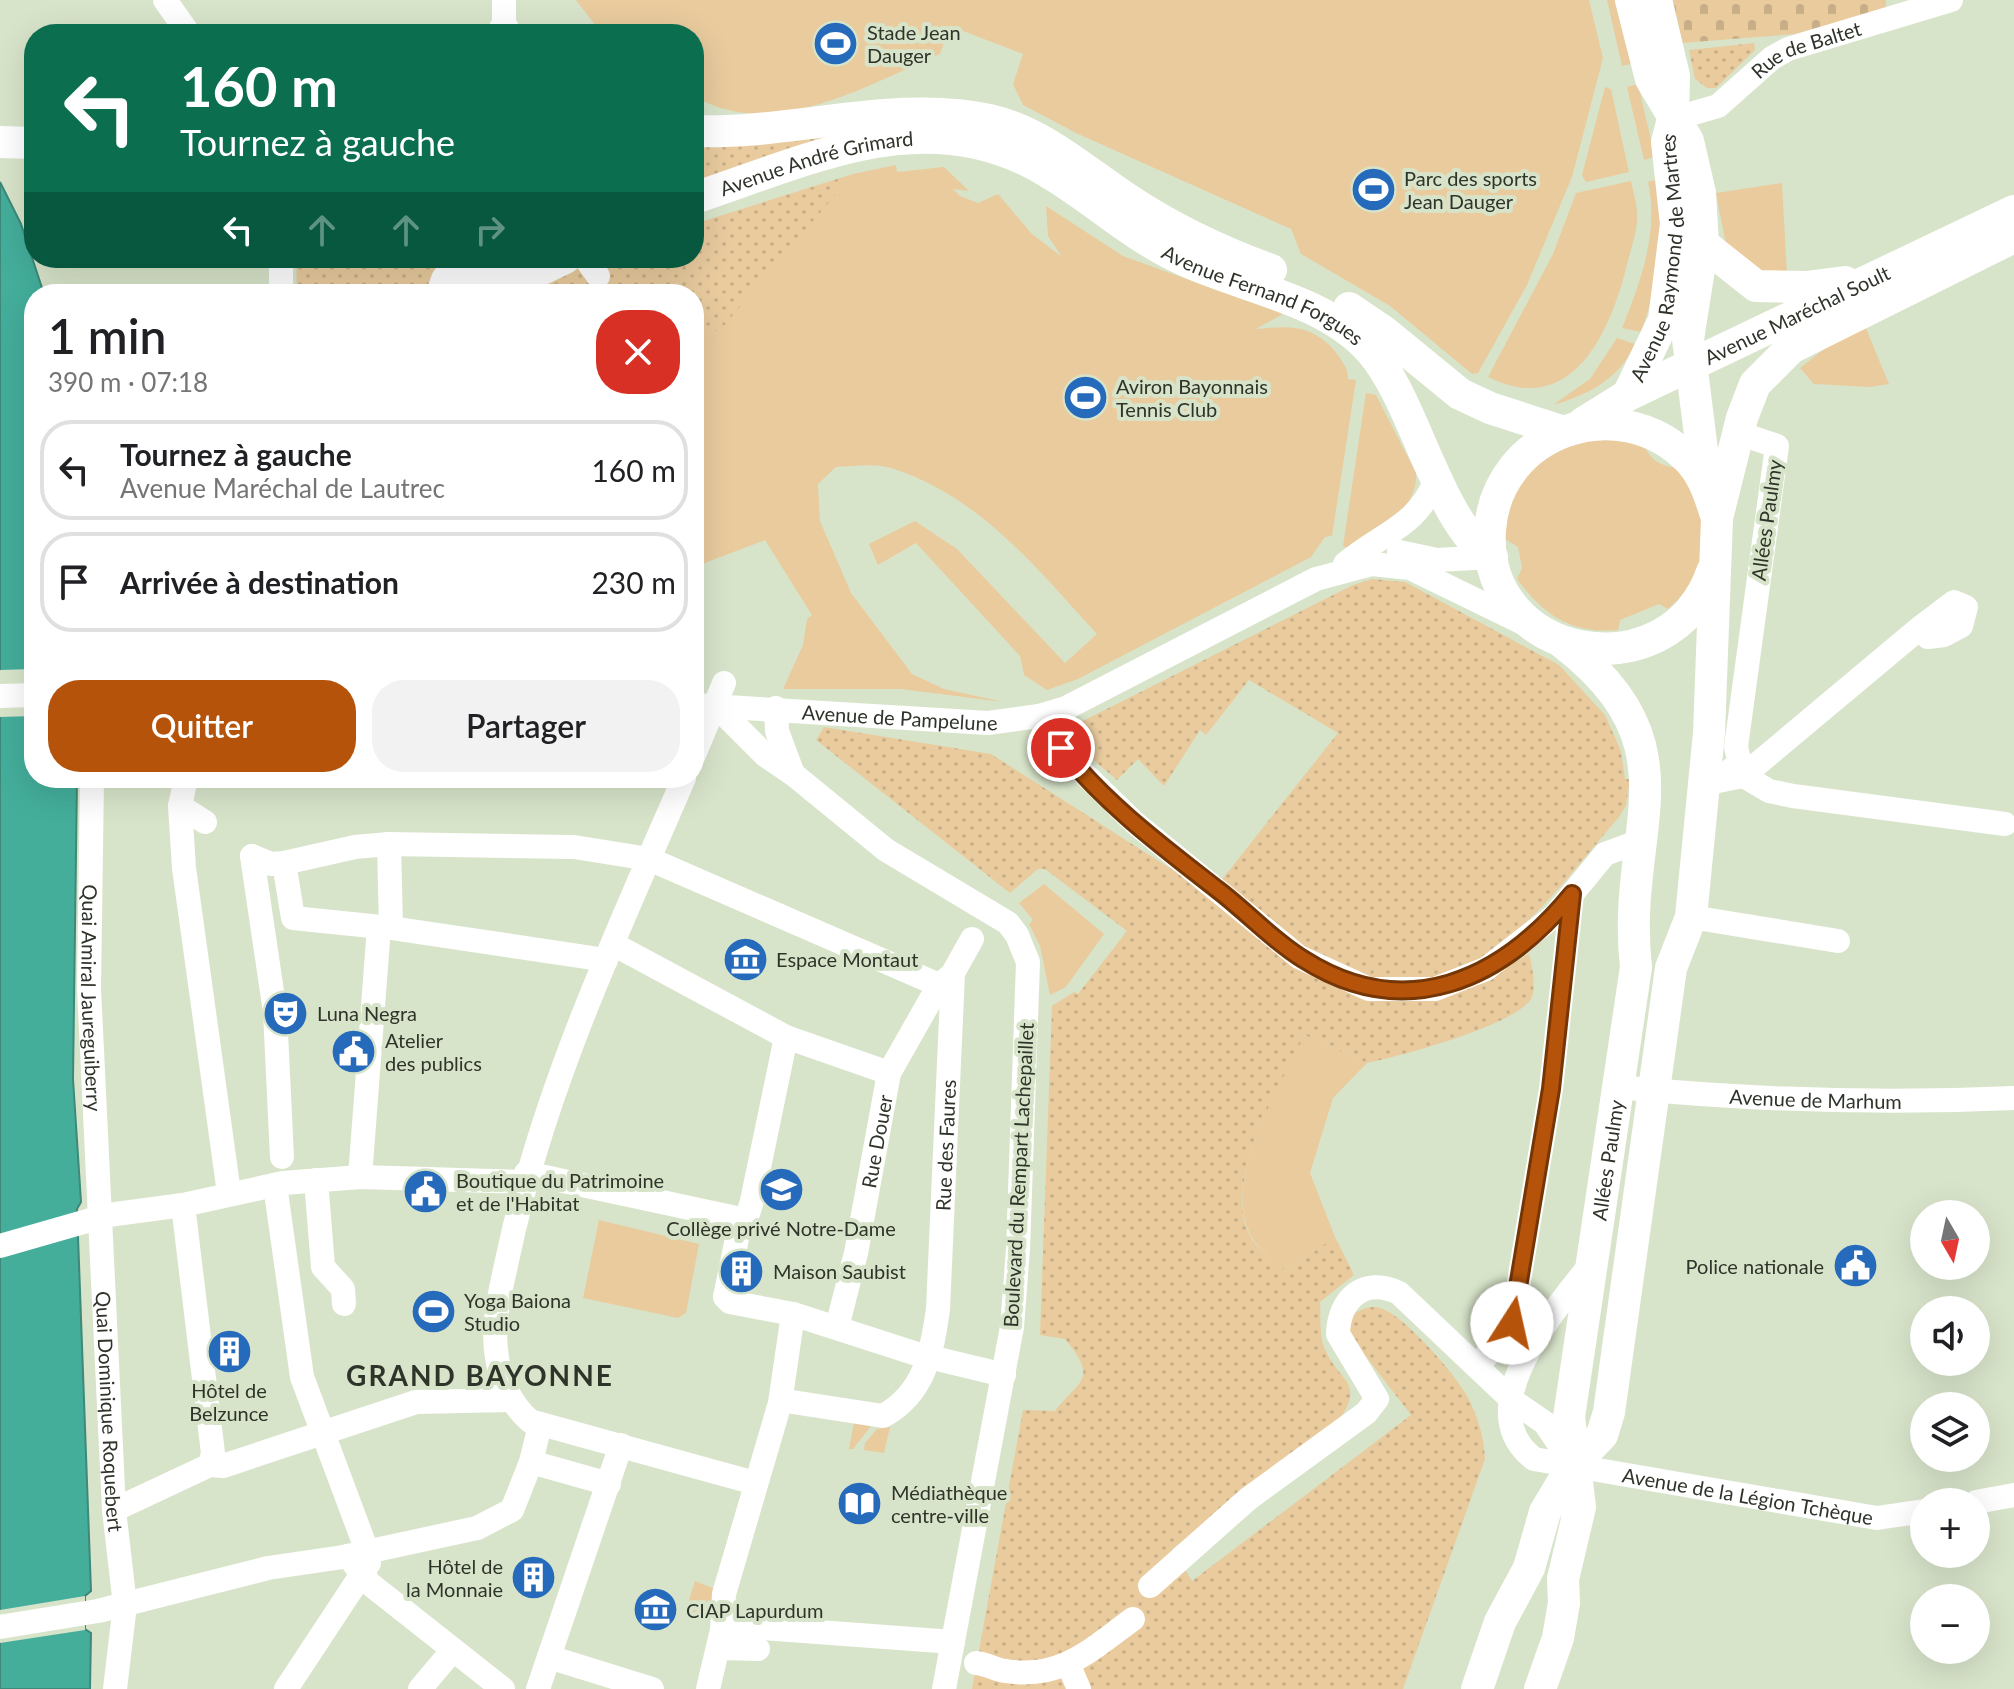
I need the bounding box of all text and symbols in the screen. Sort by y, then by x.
street label: Rue de Baltet [1746,16,1864,83]
sports icon: Stade Jean Dauger [812,20,860,68]
place label: Stade Jean Dauger [867,20,961,67]
text: 160 m [180,52,338,119]
icon: left [48,56,152,160]
text: Tournez à gauche [180,120,455,164]
street label: Avenue André Grimard [716,126,914,200]
street label: Avenue Raymond de Martres [1624,130,1688,385]
sports icon: Parc des sports Jean Dauger [1349,166,1397,214]
place label: Parc des sports Jean Dauger [1404,166,1537,213]
icon: left [216,208,260,252]
icon: ahead [300,208,344,252]
icon: ahead [384,208,428,252]
icon: right [468,208,512,252]
street label: Avenue Fernand Forgues [1158,239,1369,350]
street label: Avenue Maréchal Soult [1700,260,1893,369]
text: 1 min [48,307,166,364]
button: close [596,310,680,394]
text: 390 m · 07:18 [48,366,208,398]
sports icon: Aviron Bayonnais Tennis Club [1061,374,1109,422]
place label: Aviron Bayonnais Tennis Club [1116,374,1268,421]
text: Tournez à gauche [120,436,352,472]
icon: left [52,448,96,492]
text: 160 m [591,452,676,488]
street label: Allées Paulmy [1746,457,1786,582]
text: Avenue Maréchal de Lautrec [120,472,445,504]
icon: arrive [52,560,96,604]
text: Arrivée à destination [120,564,399,600]
text: 230 m [591,564,676,600]
button: Quitter [48,680,356,772]
button: Partager [372,680,680,772]
street label: Avenue de Pampelune [801,700,999,735]
pin [1027,714,1095,782]
icon: arrive [1039,726,1083,770]
street label: Quai Amiral Jaureguiberry [77,884,107,1113]
museum icon: Espace Montaut [721,935,769,983]
place label: Espace Montaut [776,947,918,971]
theatre icon: Luna Negra [262,989,310,1037]
place label: Luna Negra [317,1001,417,1025]
street label: Boulevard du Rempart Lachepaillet [998,1022,1038,1328]
public building icon: Atelier des publics [330,1028,378,1076]
place label: Atelier des publics [385,1028,482,1075]
street label: Rue des Faures [930,1079,960,1212]
street label: Avenue de Marhum [1729,1084,1902,1113]
street label: Rue Douer [856,1092,897,1190]
street label: Allées Paulmy [1586,1097,1628,1222]
school or university icon: Collège privé Notre-Dame [757,1165,805,1213]
public building icon: Boutique du Patrimoine et de l'Habitat [401,1167,449,1215]
place label: Boutique du Patrimoine et de l'Habitat [456,1168,664,1215]
north arrow [1910,1200,1990,1280]
map controls [1910,1200,1990,1664]
place label: Collège privé Notre-Dame [666,1216,896,1240]
public building icon: Police nationale [1831,1242,1879,1290]
building icon: Maison Saubist [718,1247,766,1295]
place label: Police nationale [1686,1254,1824,1278]
place label: Maison Saubist [773,1259,906,1283]
position arrow [1470,1281,1554,1365]
sports icon: Yoga Baiona Studio [409,1287,457,1335]
place label: Yoga Baiona Studio [464,1288,571,1335]
street label: Quai Dominique Roquebert [92,1291,128,1533]
button: sound [1910,1296,1990,1376]
building icon: Hôtel de Belzunce [205,1327,253,1375]
district label: GRAND BAYONNE [346,1358,614,1392]
place label: Hôtel de Belzunce [189,1378,269,1425]
button: layers [1910,1392,1990,1472]
street label: Avenue de la Légion Tchèque [1621,1462,1875,1529]
library icon: Médiathèque centre-ville [836,1479,884,1527]
place label: Médiathèque centre-ville [891,1480,1007,1527]
button: + [1910,1488,1990,1568]
building icon: Hôtel de la Monnaie [510,1553,558,1601]
place label: Hôtel de la Monnaie [406,1554,503,1601]
button: − [1910,1584,1990,1664]
museum icon: CIAP Lapurdum [631,1586,679,1634]
place label: CIAP Lapurdum [686,1598,823,1622]

